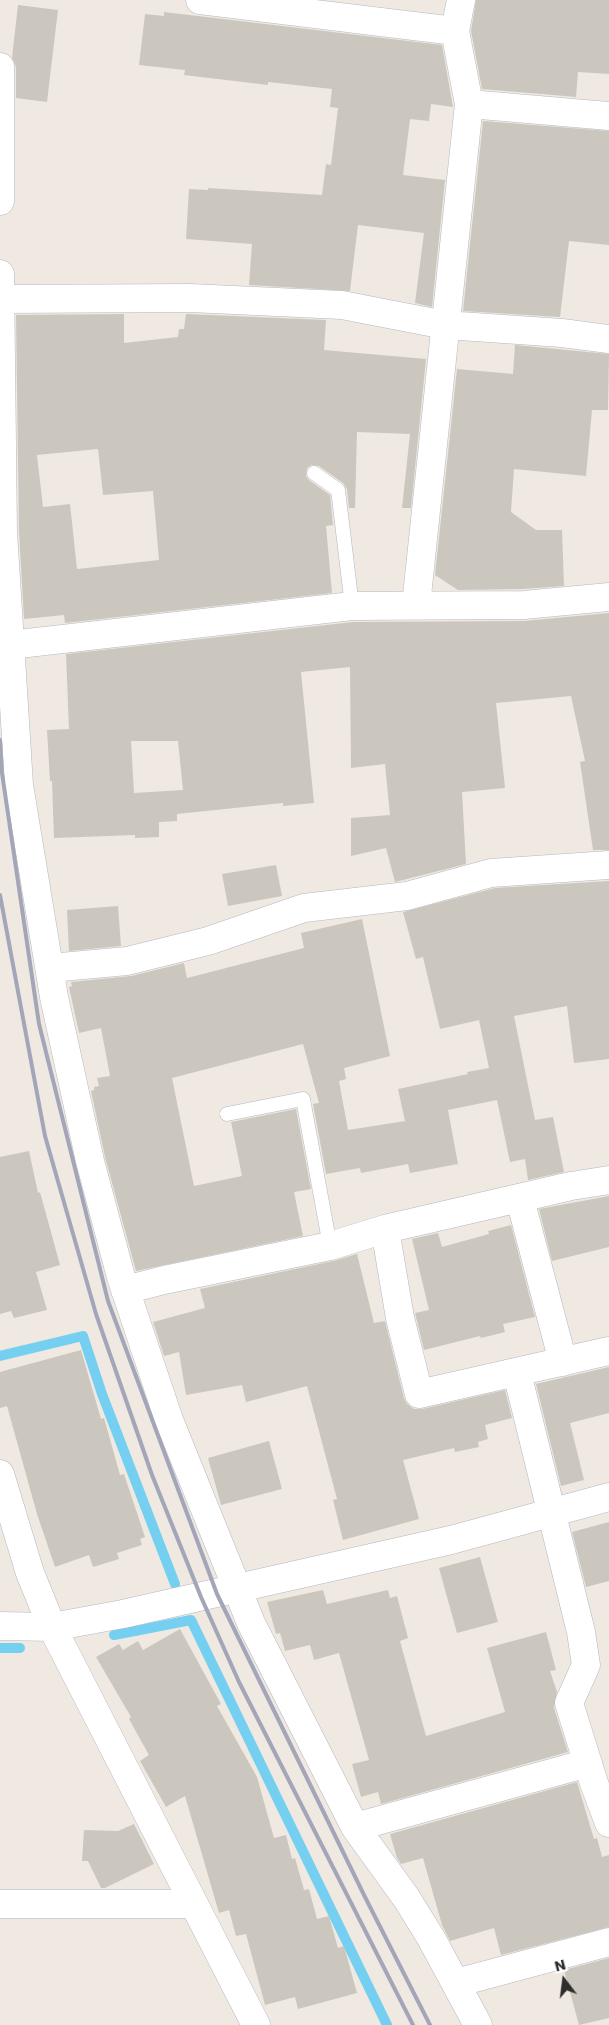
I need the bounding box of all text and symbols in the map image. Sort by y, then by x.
text: N [552,1954,568,1977]
north arrow [539,1955,589,2005]

